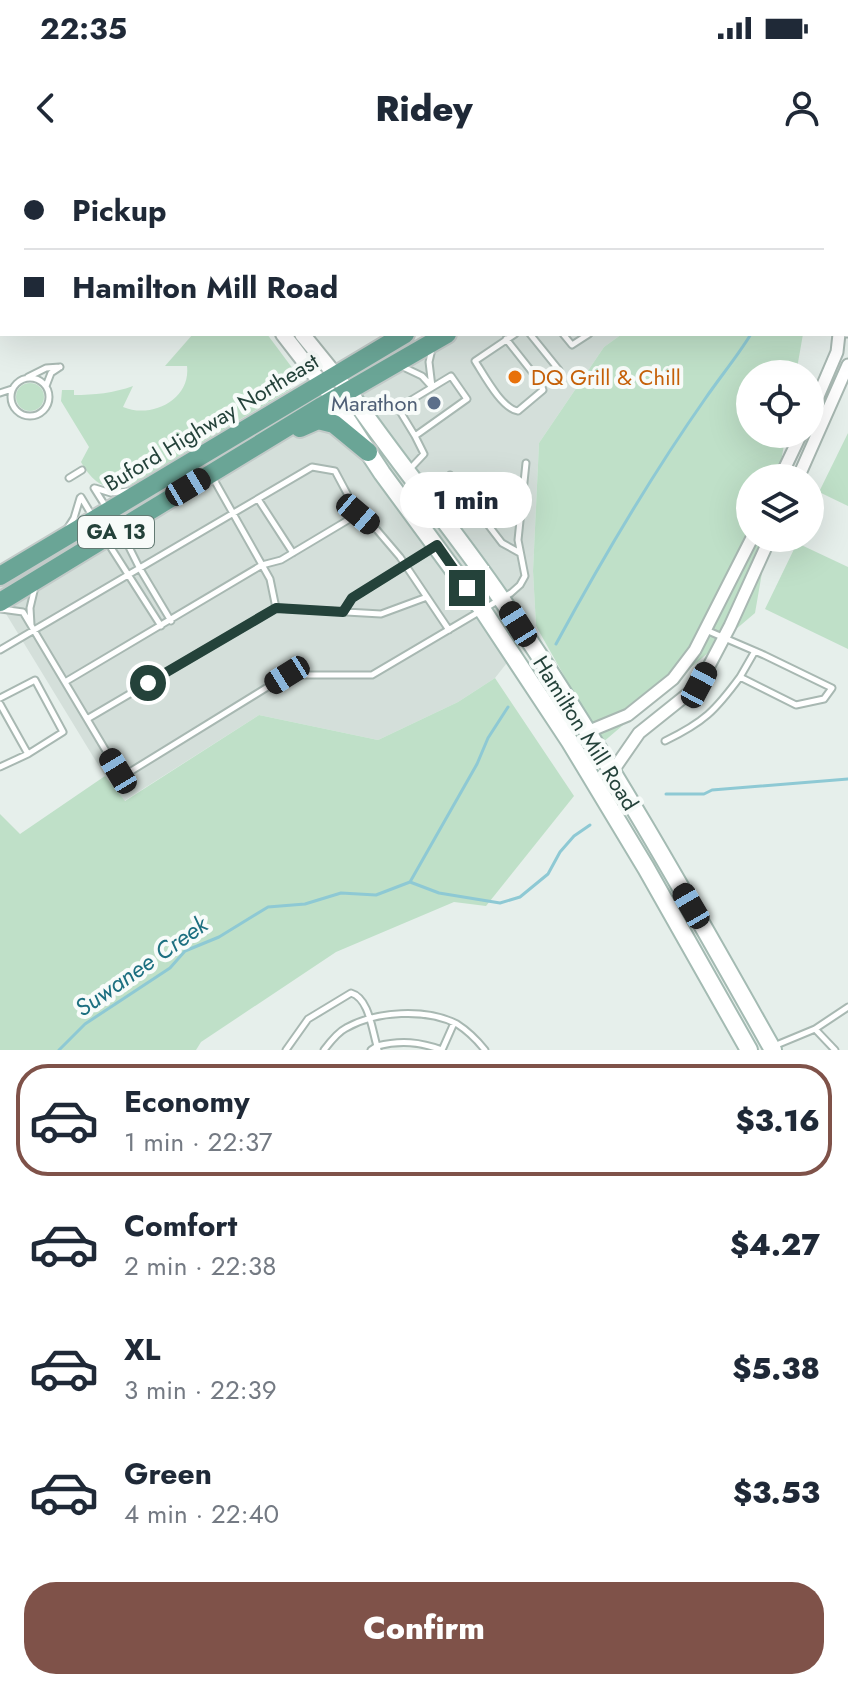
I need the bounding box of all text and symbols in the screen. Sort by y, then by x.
text: 22:35 [40,7,127,50]
text: Ridey [375,82,473,134]
icon: back [24,86,68,130]
icon: person [780,86,824,130]
text: Pickup [72,189,167,232]
text: Hamilton Mill Road [72,266,338,309]
street label: Buford Highway Northeast [98,345,325,499]
map controls [736,360,824,552]
button: locate [736,360,824,448]
place label: DQ Grill & Chill [531,361,681,393]
marker: DQ Grill & Chill [506,368,524,386]
place label: Marathon [331,387,418,419]
marker: Marathon [425,394,443,412]
car [161,464,215,510]
button: layers [736,464,824,552]
callout: 1 min [401,472,533,528]
text: 1 min [433,481,499,519]
car [332,489,384,539]
road number: GA 13 [78,516,154,548]
route end [449,570,485,606]
car [495,597,541,651]
street label: Hamilton Mill Road [525,649,647,817]
car [260,652,314,698]
car [677,658,721,712]
route start [130,665,166,701]
car [95,744,141,798]
car [669,879,713,933]
water label: Suwanee Creek [67,906,216,1025]
text: Economy [124,1080,250,1123]
icon: car [28,1084,100,1156]
text: $3.16 [736,1099,820,1142]
text: 1 min · 22:37 [124,1123,272,1161]
text: Comfort [124,1204,237,1247]
icon: car [28,1208,100,1280]
text: $4.27 [730,1223,820,1266]
text: 2 min · 22:38 [124,1247,276,1285]
text: XL [124,1328,160,1371]
icon: car [28,1332,100,1404]
text: $5.38 [732,1347,820,1390]
text: 3 min · 22:39 [124,1371,277,1409]
text: Green [124,1452,212,1495]
icon: car [28,1456,100,1528]
text: $3.53 [733,1471,820,1514]
text: 4 min · 22:40 [124,1495,279,1533]
button: Confirm [24,1582,824,1674]

